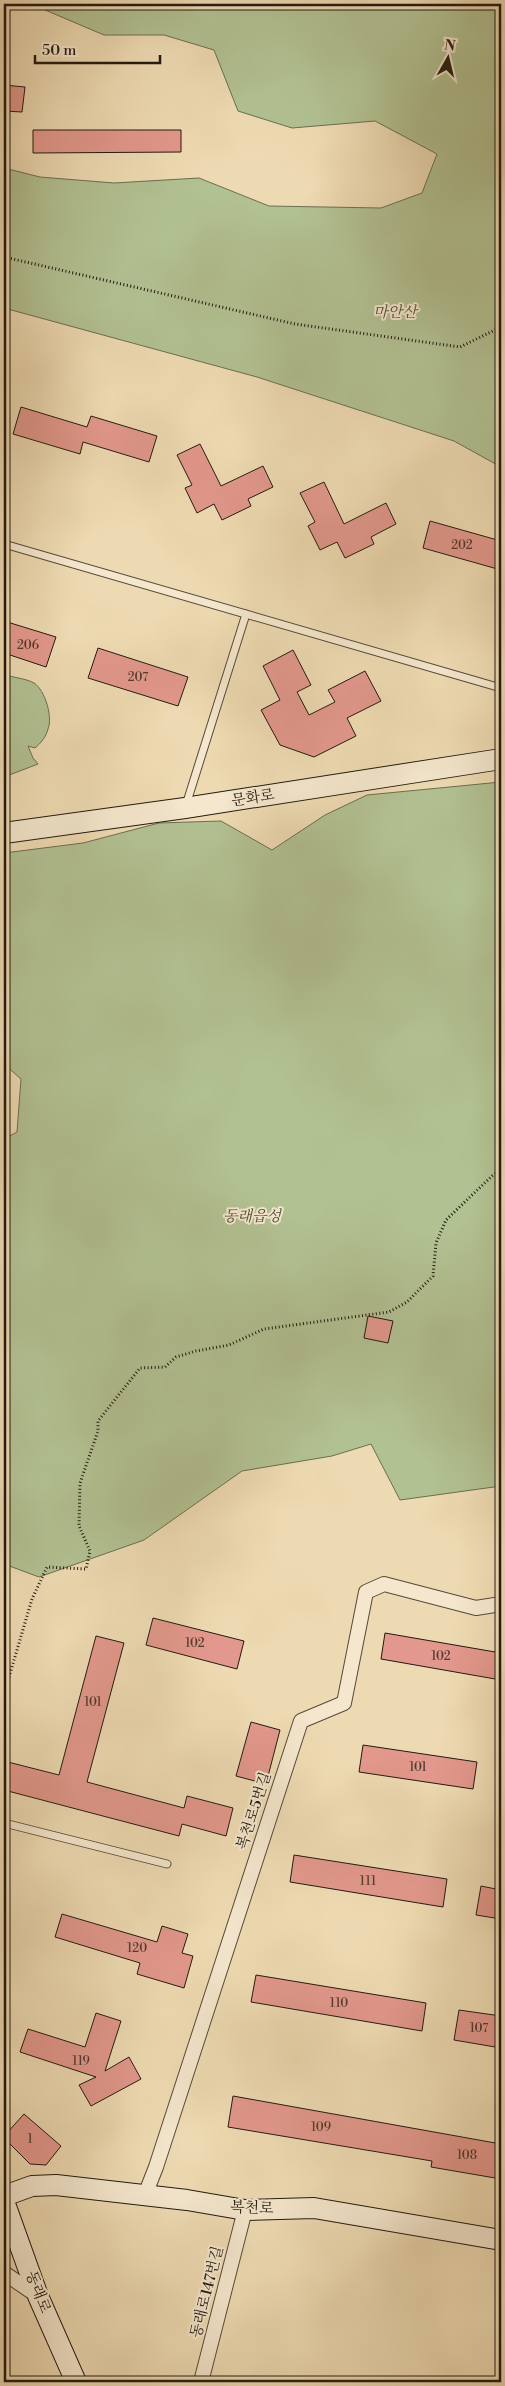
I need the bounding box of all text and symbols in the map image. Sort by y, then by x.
scale bar [35,32,160,64]
north arrow [422,32,472,82]
text: N [443,36,456,56]
text: 50 m [42,41,76,60]
park label: 마안산 [373,303,419,322]
house number: 202 [451,538,473,553]
house number: 206 [17,638,39,653]
house number: 207 [128,670,148,685]
street label: 문화로 [230,785,276,811]
park label: 동래읍성 [223,1207,282,1226]
house number: 102 [185,1636,205,1651]
house number: 102 [431,1649,451,1664]
house number: 101 [84,1695,103,1710]
house number: 101 [409,1760,428,1775]
street label: 복천로5번길 [232,1770,276,1852]
house number: 111 [360,1874,377,1889]
house number: 120 [127,1941,147,1956]
house number: 110 [330,1996,348,2011]
house number: 107 [470,2021,488,2036]
house number: 119 [72,2054,90,2069]
house number: 109 [311,2120,331,2135]
house number: 1 [27,2132,33,2147]
house number: 108 [457,2148,477,2163]
street label: 복천로 [230,2198,275,2218]
street label: 동래로147번길 [186,2244,228,2340]
street label: 동래로 [21,2268,55,2316]

